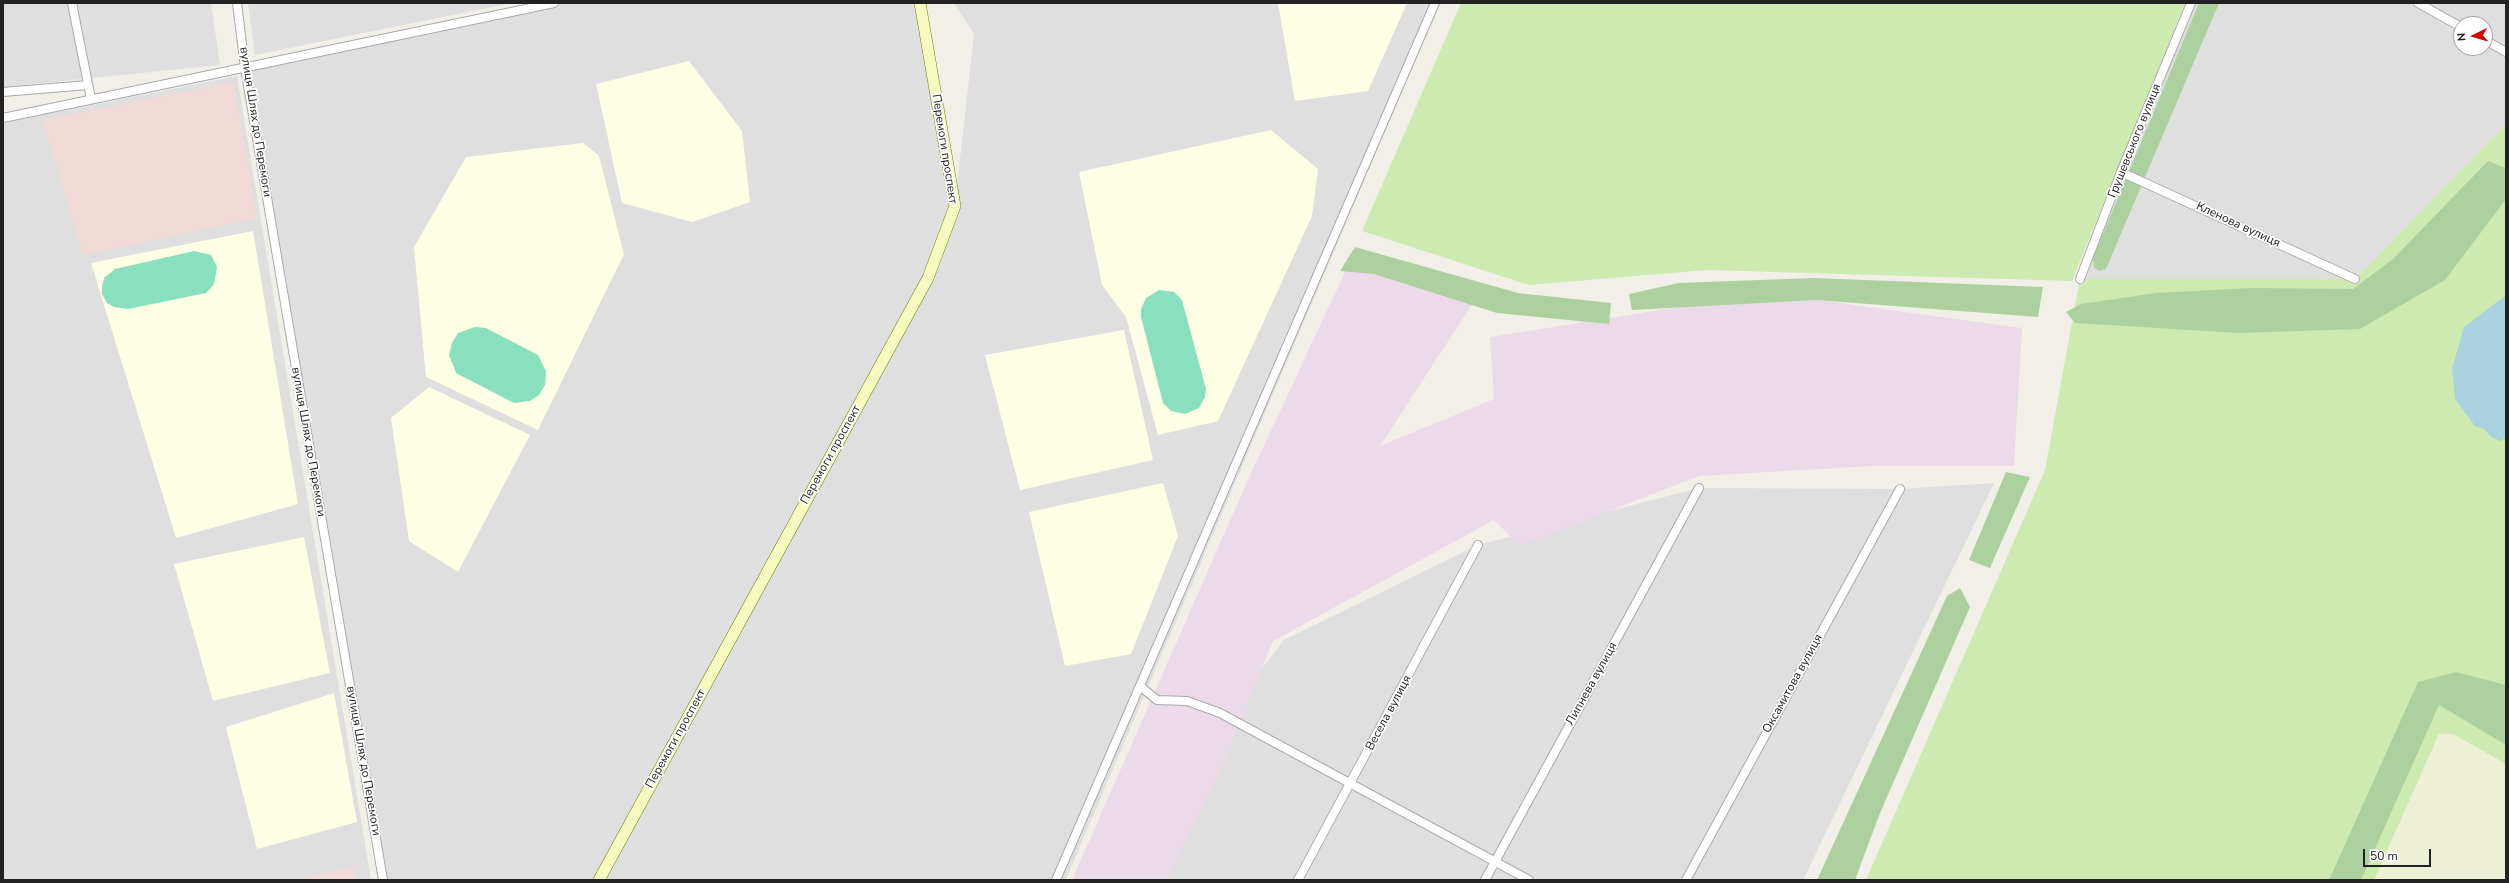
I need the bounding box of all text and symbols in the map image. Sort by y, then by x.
north arrow [2453,16,2493,56]
text: N [2454,32,2469,42]
street label: вулиця Шлях до Перемоги [236,46,274,198]
street label: Грушевського вулиця [2105,82,2165,200]
street label: Перемоги проспект [928,93,960,205]
street label: Кленова вулиця [2194,199,2282,251]
street label: вулиця Шлях до Перемоги [288,366,328,518]
street label: Перемоги проспект [798,403,864,507]
street label: Оксамитова вулиця [1760,632,1826,736]
street label: Липнева вулиця [1563,640,1621,728]
street label: Весела вулиця [1363,673,1415,753]
street label: вулиця Шлях до Перемоги [343,685,383,837]
street label: Перемоги проспект [643,687,709,791]
scale bar [2365,841,2433,867]
text: 50 m [2370,848,2398,864]

